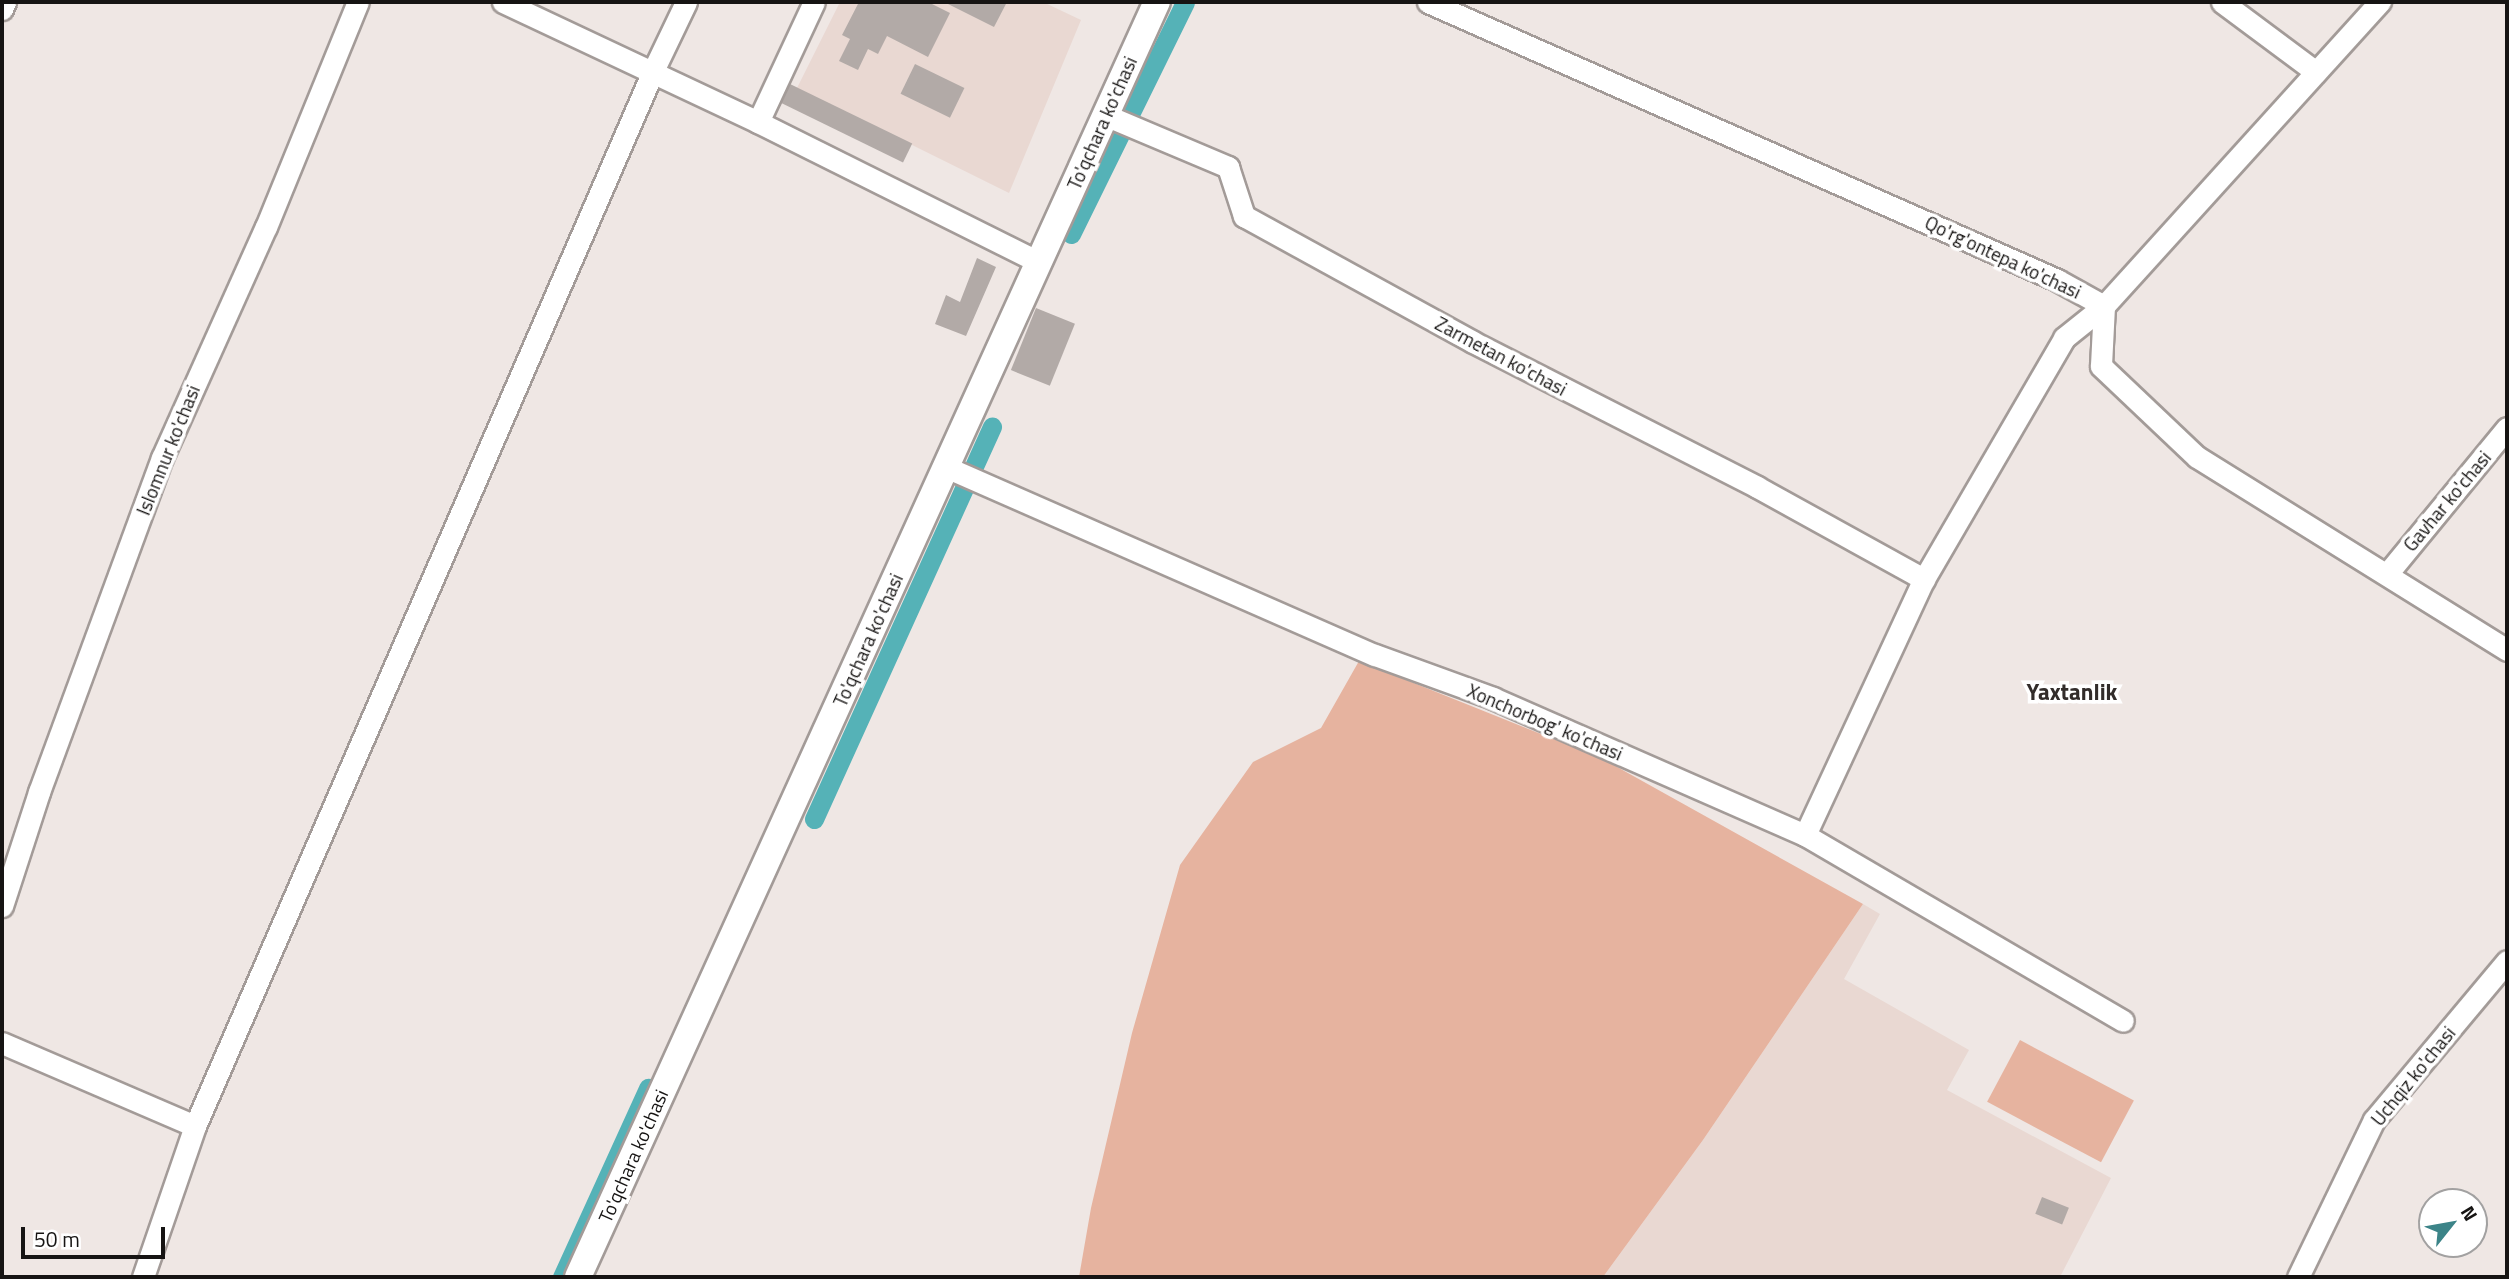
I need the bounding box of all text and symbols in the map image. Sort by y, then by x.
street label: To'qchara ko'chasi [1062,53,1142,193]
street label: Qo'rg'ontepa ko'chasi [1921,211,2085,303]
street label: Zarmetan ko'chasi [1431,312,1571,400]
street label: Islomnur ko'chasi [132,382,204,518]
street label: Gavhar ko'chasi [2398,446,2496,556]
street label: To'qchara ko'chasi [828,570,908,710]
district label: Yaxtanlik [2027,678,2117,706]
street label: Xonchorbog' ko'chasi [1464,679,1626,765]
street label: Uchqiz ko'chasi [2366,1022,2460,1130]
street label: To'qchara ko'chasi [593,1086,673,1226]
north arrow [2418,1188,2488,1258]
text: N [2454,1200,2486,1226]
scale bar [24,1212,168,1256]
text: 50 m [34,1223,80,1255]

